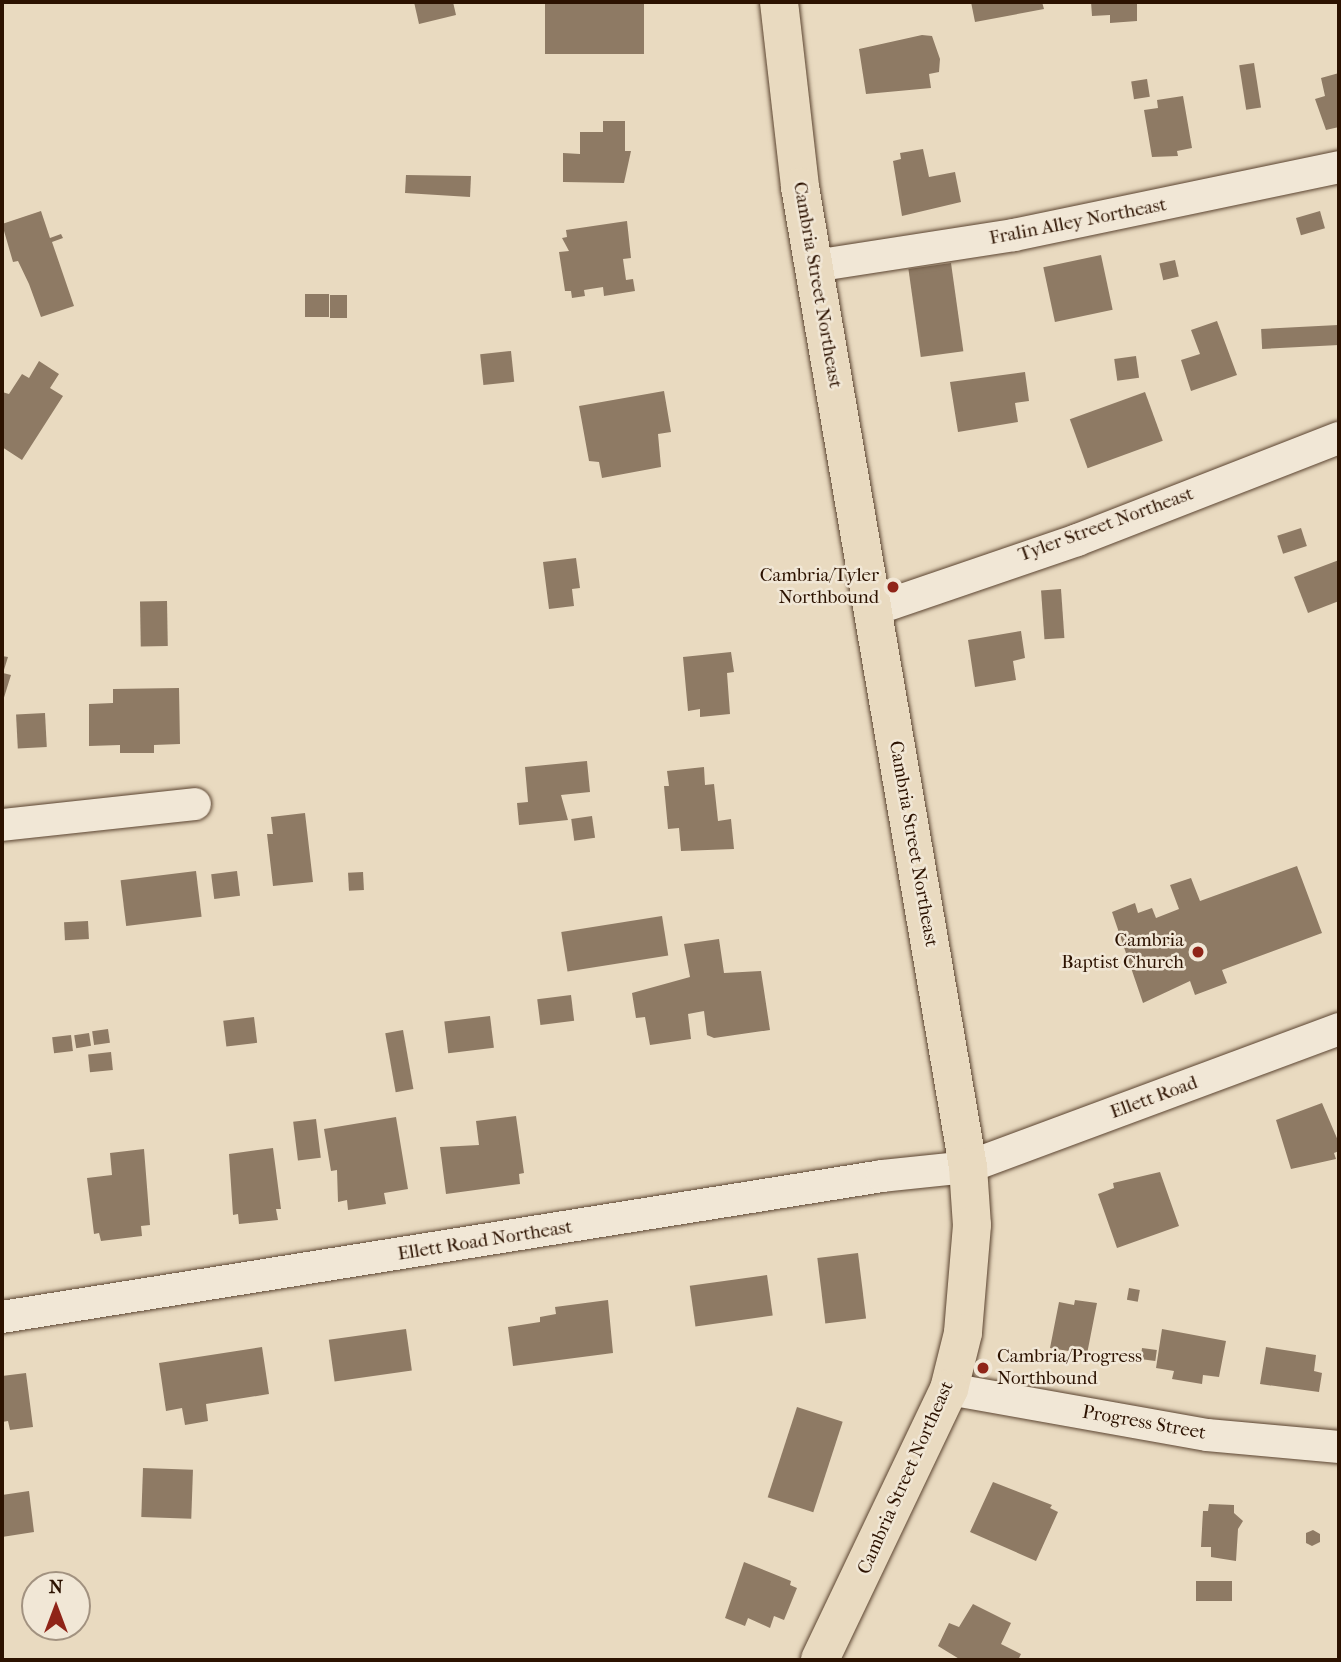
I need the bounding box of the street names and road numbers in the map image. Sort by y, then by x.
street label: Cambria Street Northeast [788,180,846,390]
street label: Fralin Alley Northeast [987,194,1169,250]
street label: Tyler Street Northeast [1015,483,1197,567]
street label: Cambria Street Northeast [884,739,942,949]
street label: Ellett Road [1107,1072,1201,1124]
street label: Ellett Road Northeast [396,1216,574,1266]
street label: Cambria Street Northeast [853,1378,959,1578]
street label: Progress Street [1081,1401,1207,1445]

